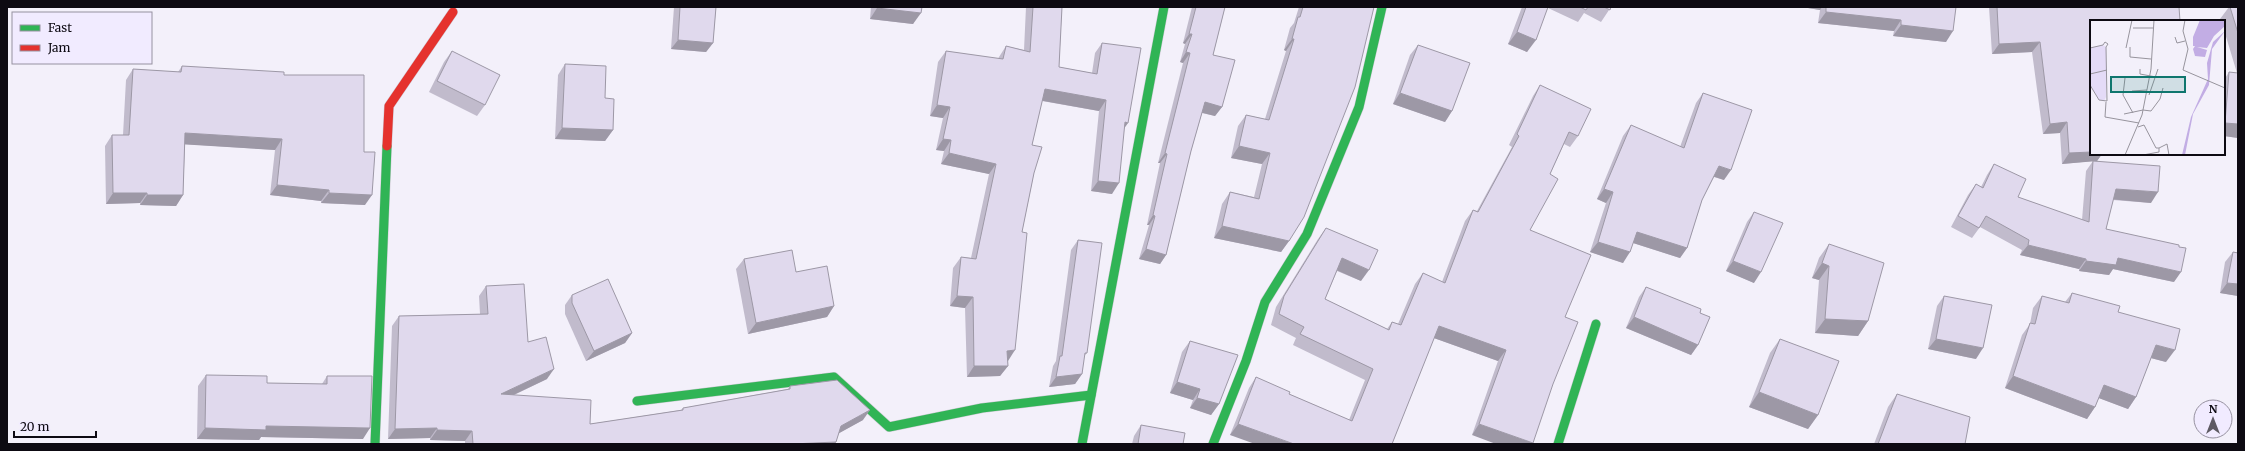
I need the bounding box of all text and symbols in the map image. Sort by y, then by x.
legend [12,12,152,64]
text: Fast [48,20,72,35]
inset map [2090,20,2225,155]
text: Jam [47,40,71,55]
north arrow [2193,399,2233,439]
text: N [2209,402,2218,416]
scale bar [14,413,96,439]
text: 20 m [20,419,49,434]

